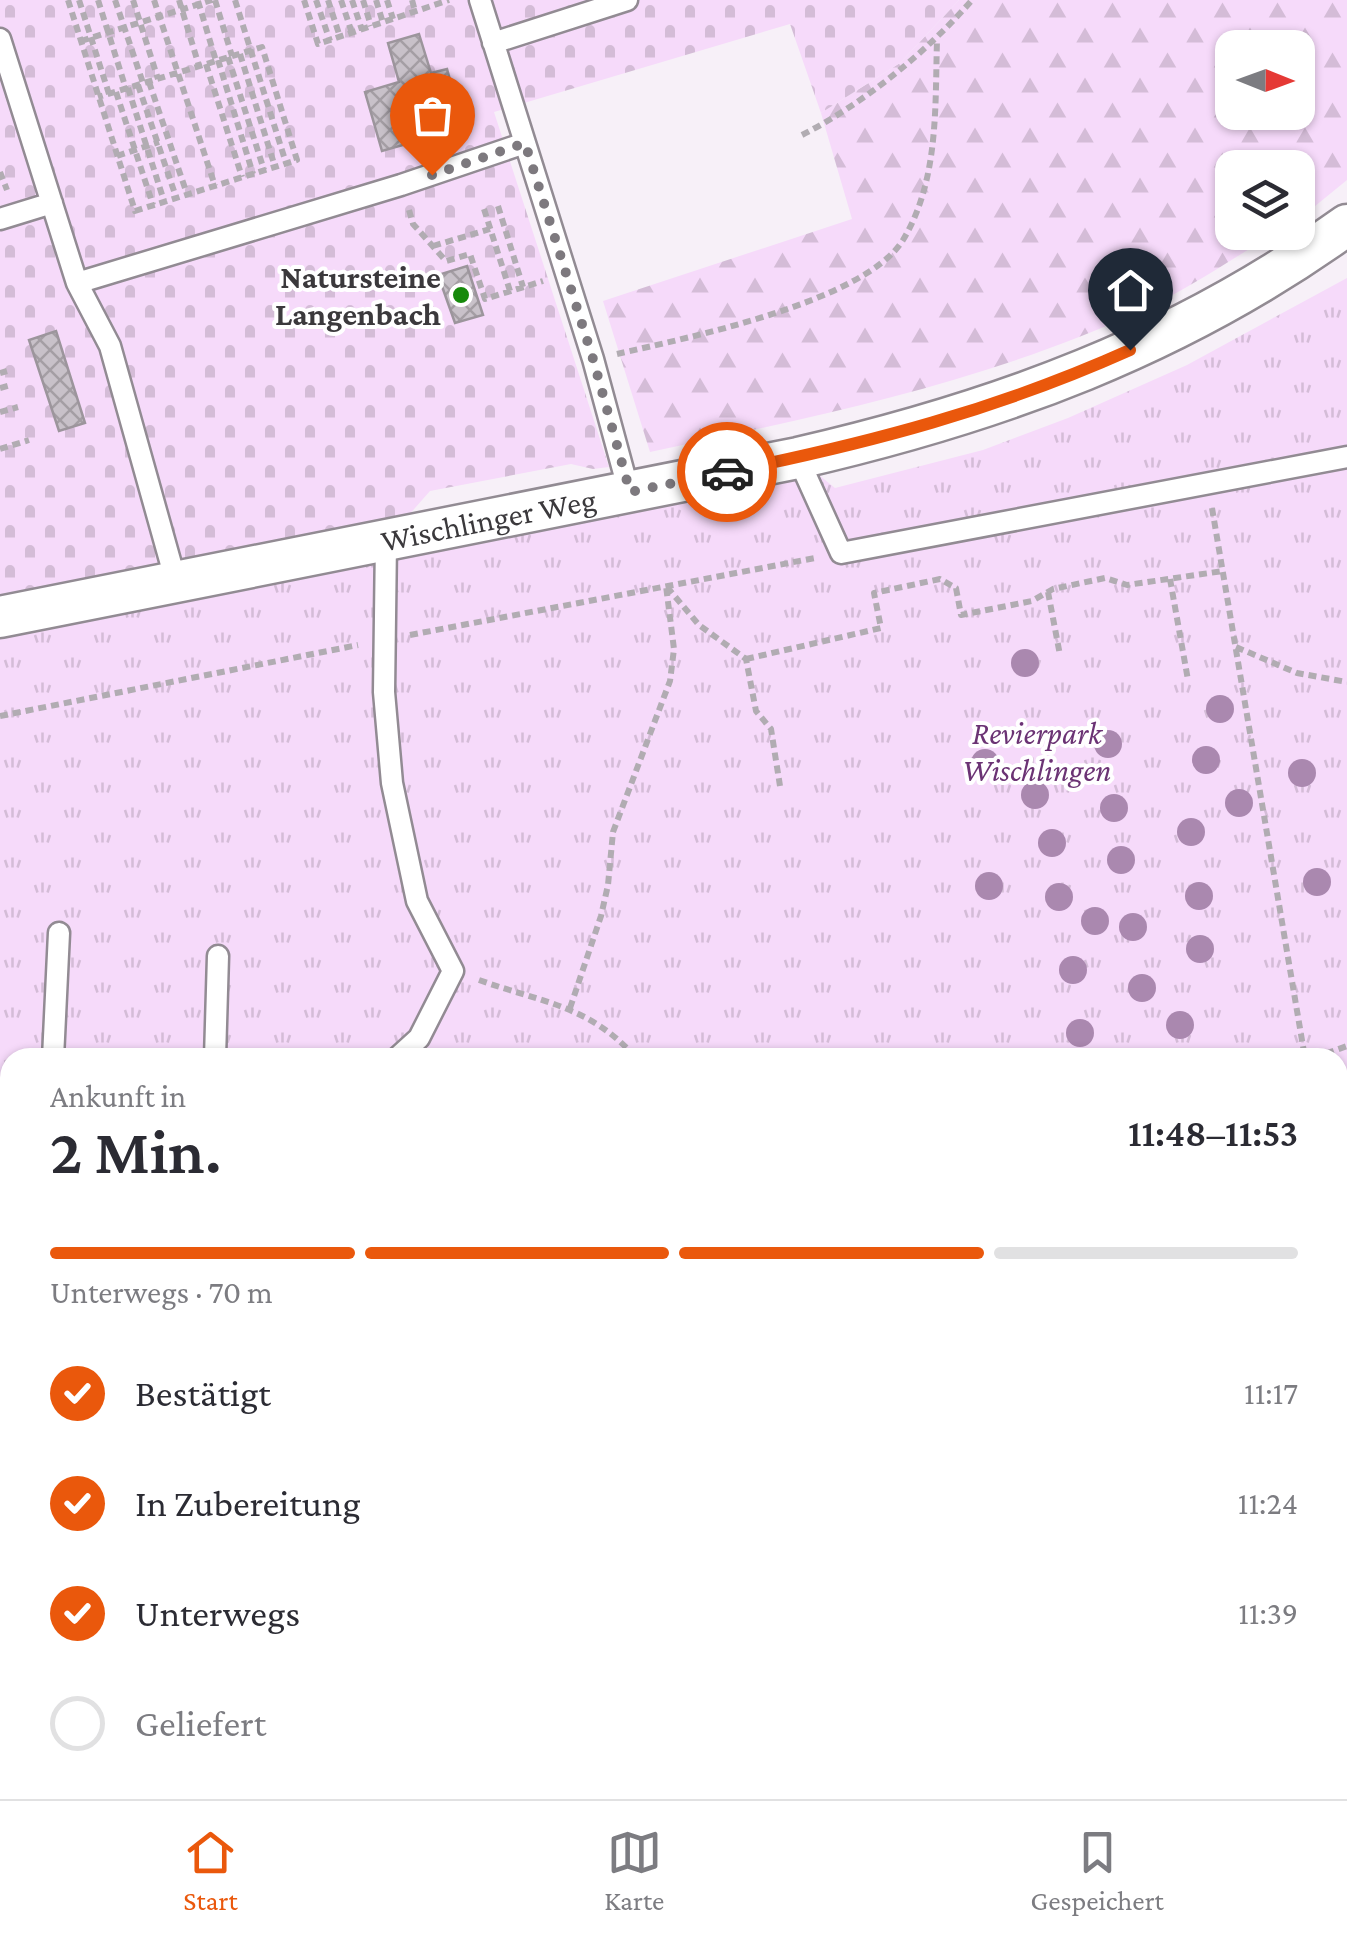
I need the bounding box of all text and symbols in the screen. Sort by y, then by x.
north arrow [1215,30,1315,130]
map controls [1215,30,1315,250]
pin [390,73,475,176]
icon: bag [405,88,460,143]
button: layers [1215,150,1315,250]
pin [1088,248,1173,351]
place label: Natursteine Langenbach [275,259,441,332]
icon: home [1103,263,1158,318]
marker: Natursteine Langenbach [450,284,472,306]
courier [677,422,777,522]
icon: car [700,445,755,500]
street label: Wischlinger Weg [378,481,599,559]
park label: Revierpark Wischlingen [963,715,1112,788]
text: Ankunft in [50,1078,186,1114]
text: 11:48–11:53 [1128,1112,1298,1154]
text: 2 Min. [50,1115,222,1187]
text: Unterwegs · 70 m [50,1274,273,1310]
icon: check [50,1366,105,1421]
text: Bestätigt [135,1372,271,1414]
text: 11:17 [1244,1375,1298,1411]
icon: check [50,1476,105,1531]
text: In Zubereitung [135,1482,361,1524]
text: 11:24 [1238,1485,1298,1521]
icon: check [50,1586,105,1641]
text: Unterwegs [135,1592,300,1634]
text: 11:39 [1238,1595,1298,1631]
text: Geliefert [135,1702,266,1744]
tab: Start [183,1825,238,1916]
tab: Karte [604,1825,664,1916]
tab: Gespeichert [1031,1825,1164,1916]

